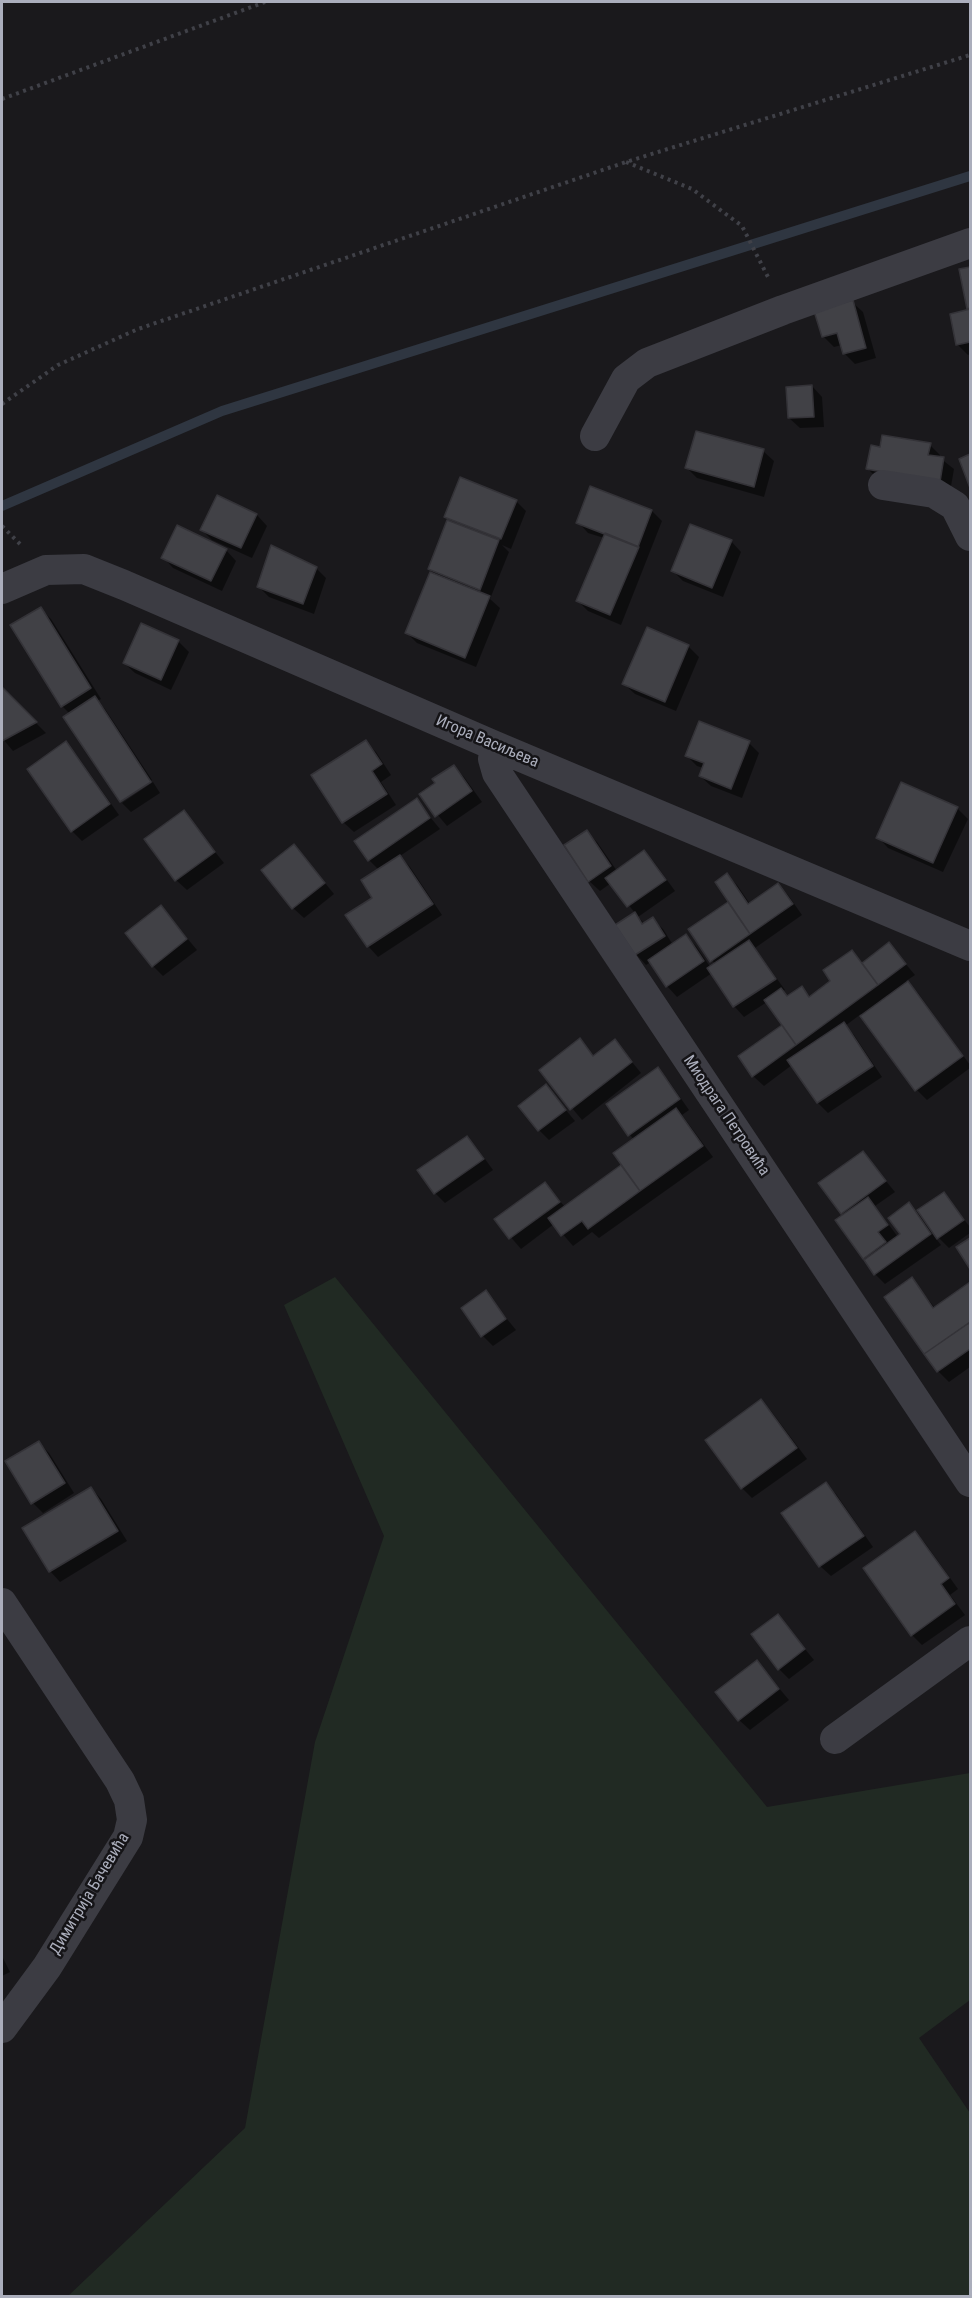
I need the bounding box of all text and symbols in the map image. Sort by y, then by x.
street label: Игора Васиљева [433,712,541,772]
street label: Миодрага Петровића [679,1052,773,1180]
street label: Димитрија Бачевића [46,1830,134,1958]

